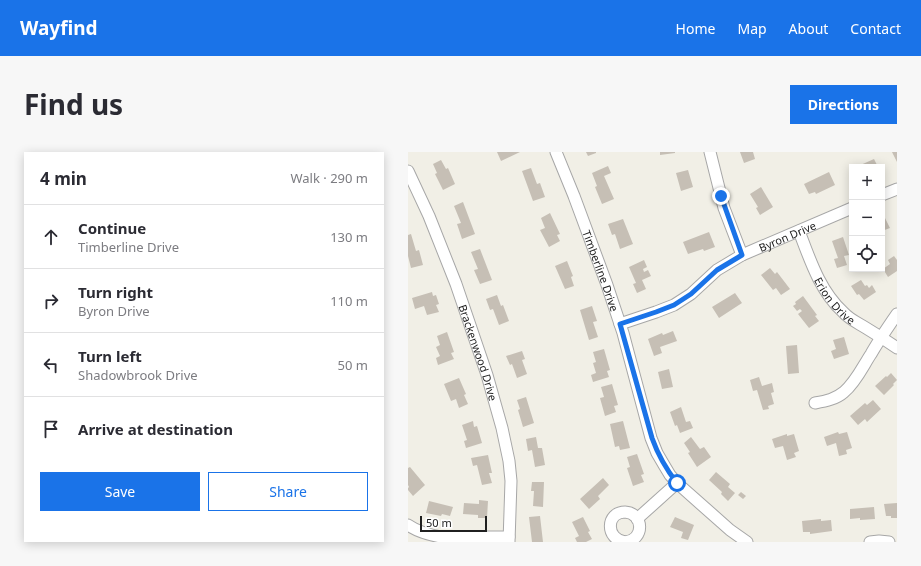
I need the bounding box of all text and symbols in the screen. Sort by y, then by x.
text: Wayfind [20,15,98,41]
text: Home [676,19,715,38]
text: Map [737,19,767,38]
text: About [789,19,828,38]
text: Contact [850,19,901,38]
text: Find us [24,85,123,123]
button: Directions [790,85,897,124]
map controls [849,164,885,272]
button: + [849,164,885,200]
text: 4 min [40,167,87,190]
text: Walk · 290 m [290,169,368,187]
route end [712,187,730,205]
button: − [849,200,885,236]
street label: Byron Drive [756,217,818,255]
text: Continue [78,218,146,238]
icon: ahead [40,226,62,248]
text: 130 m [330,228,368,246]
street label: Timberline Drive [580,228,623,313]
button: locate [849,236,885,272]
text: Timberline Drive [78,238,179,256]
street label: Erion Drive [811,274,858,327]
text: Turn right [78,282,153,302]
icon: right [40,290,62,312]
text: 110 m [330,292,368,310]
text: Byron Drive [78,302,150,320]
street label: Brackenwood Drive [456,302,501,402]
text: Turn left [78,346,142,366]
icon: left [40,354,62,376]
text: 50 m [338,356,368,374]
text: Shadowbrook Drive [78,366,198,384]
icon: arrive [40,418,62,440]
text: Arrive at destination [78,419,233,439]
button: Save [40,472,200,511]
button: Share [208,472,368,511]
route start [668,474,686,492]
scale bar [420,514,487,533]
text: 50 m [426,515,452,530]

